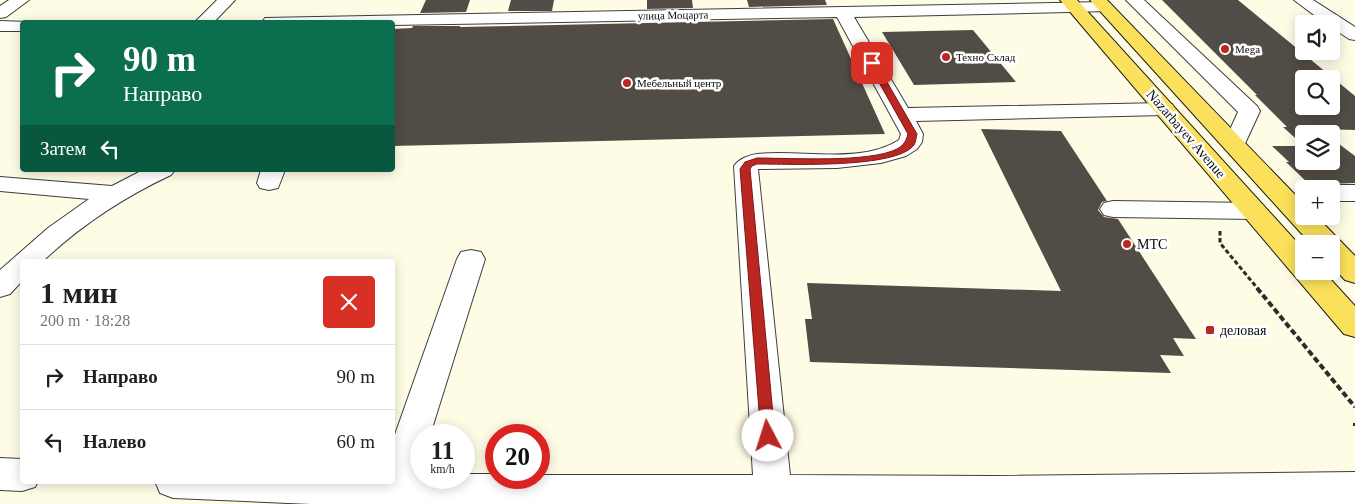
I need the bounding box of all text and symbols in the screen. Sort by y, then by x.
street label: улица Моцарта [637,8,709,22]
map controls [1295,15,1340,280]
button: sound [1295,15,1340,60]
icon: right [40,40,105,105]
text: 90 m [123,40,196,79]
pin [851,42,893,84]
marker: Mega [1219,43,1231,55]
place label: Mega [1235,43,1260,55]
icon: arrive [858,49,886,77]
marker: Техно Склад [940,51,952,63]
place label: Техно Склад [956,51,1016,63]
button: search [1295,70,1340,115]
marker: Мебельный центр [621,77,633,89]
place label: Мебельный центр [637,77,722,89]
text: Направо [123,81,202,106]
street label: Nazarbayev Avenue [1144,87,1228,181]
button: layers [1295,125,1340,170]
icon: left [96,135,124,163]
text: Затем [40,138,86,159]
button: + [1295,180,1340,225]
button: − [1295,235,1340,280]
place label: МТС [1137,237,1167,252]
marker: МТС [1121,238,1133,250]
text: 1 мин [40,276,118,309]
button: close [323,276,375,328]
text: 200 m · 18:28 [40,312,130,329]
place label: деловая [1220,323,1267,338]
marker: деловая [1204,324,1216,336]
icon: right [40,363,68,391]
text: Направо [83,366,158,387]
text: 90 m [336,366,375,387]
position arrow [741,409,793,461]
speed limit sign: 20 [485,424,550,489]
icon: left [40,428,68,456]
text: Налево [83,431,146,452]
text: 60 m [336,431,375,452]
text: 11 [431,437,454,464]
text: km/h [430,462,455,476]

